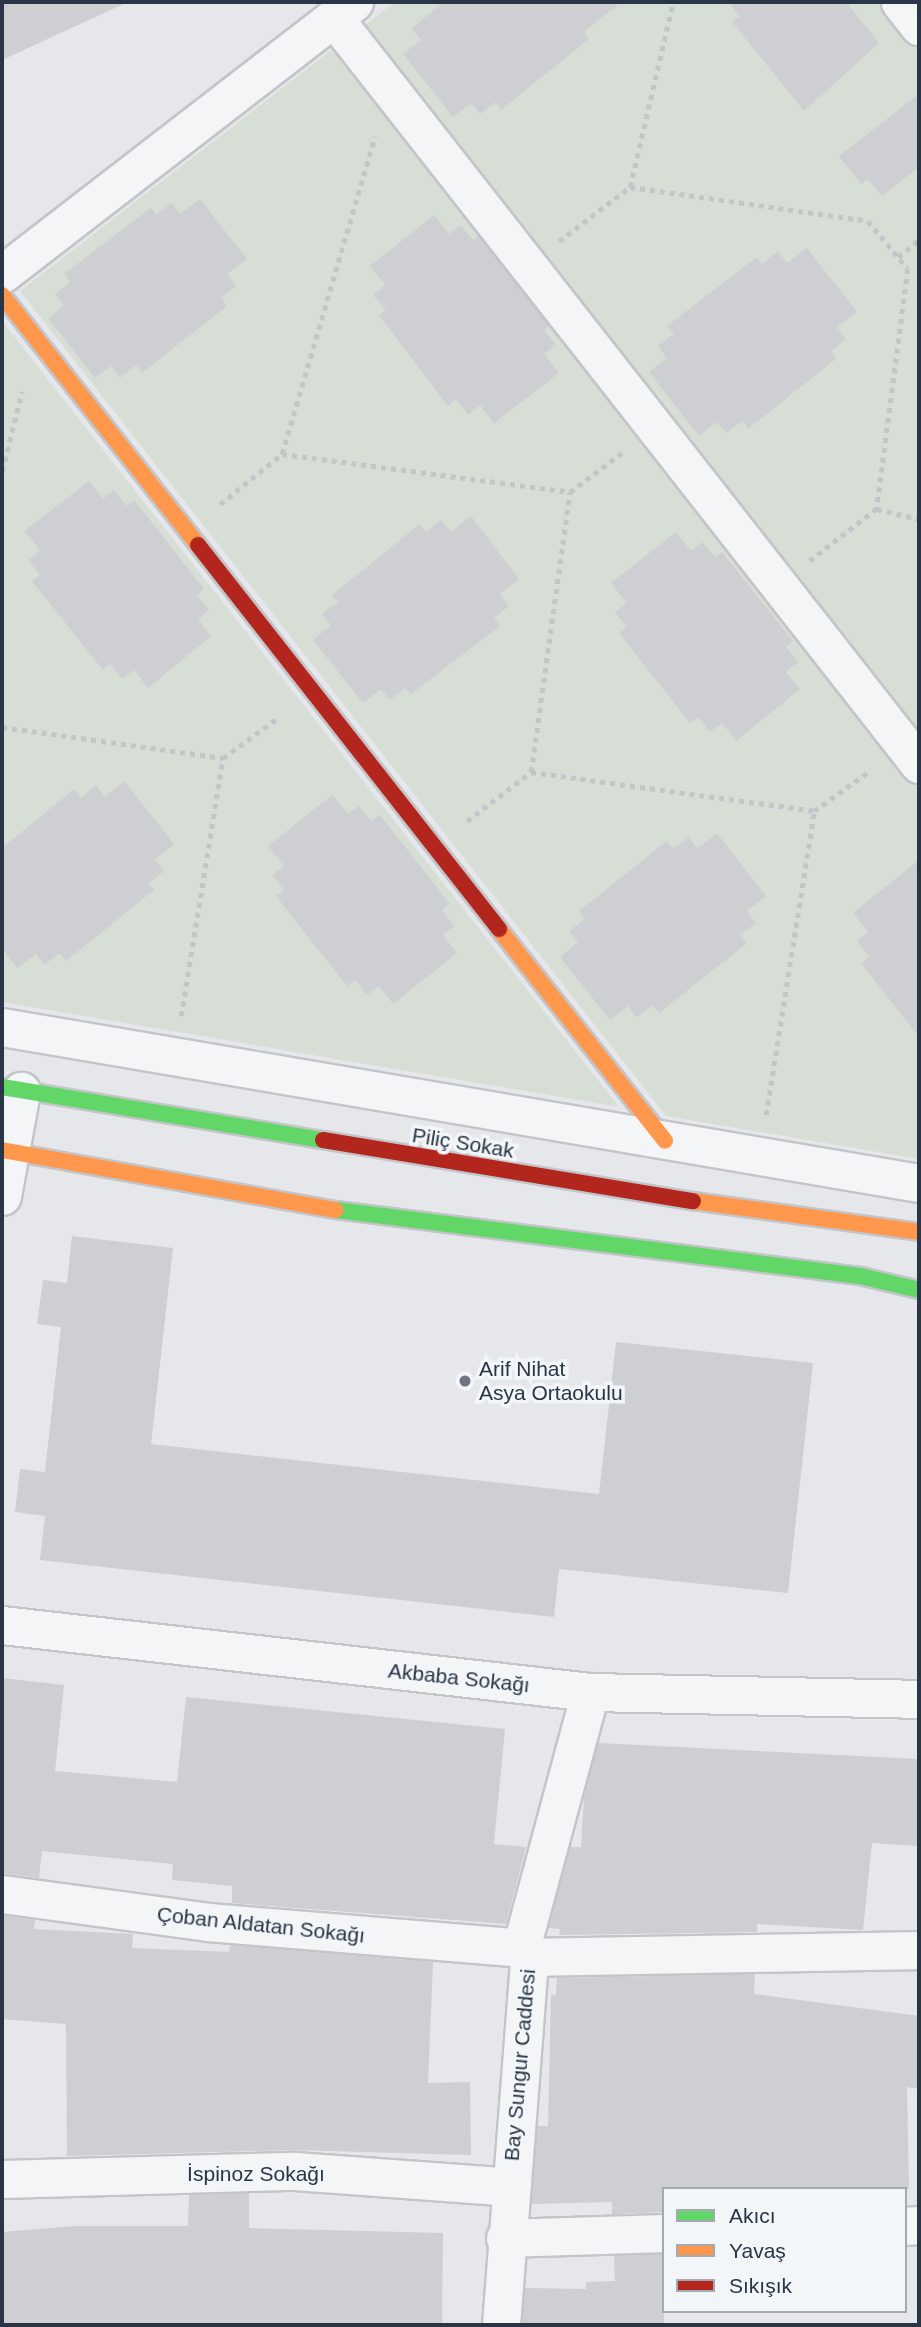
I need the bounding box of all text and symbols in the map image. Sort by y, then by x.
street label: Piliç Sokak [410,1123,516,1163]
place label: Arif Nihat Asya Ortaokulu [479,1356,623,1406]
marker: Arif Nihat Asya Ortaokulu [457,1373,473,1389]
street label: Akbaba Sokağı [387,1658,531,1698]
street label: Çoban Aldatan Sokağı [155,1901,367,1949]
street label: Bay Sungur Caddesi [499,1968,541,2162]
street label: İspinoz Sokağı [187,2161,325,2187]
legend [662,2187,907,2313]
text: Akıcı [729,2204,776,2227]
text: Yavaş [729,2239,786,2262]
text: Sıkışık [729,2274,792,2297]

